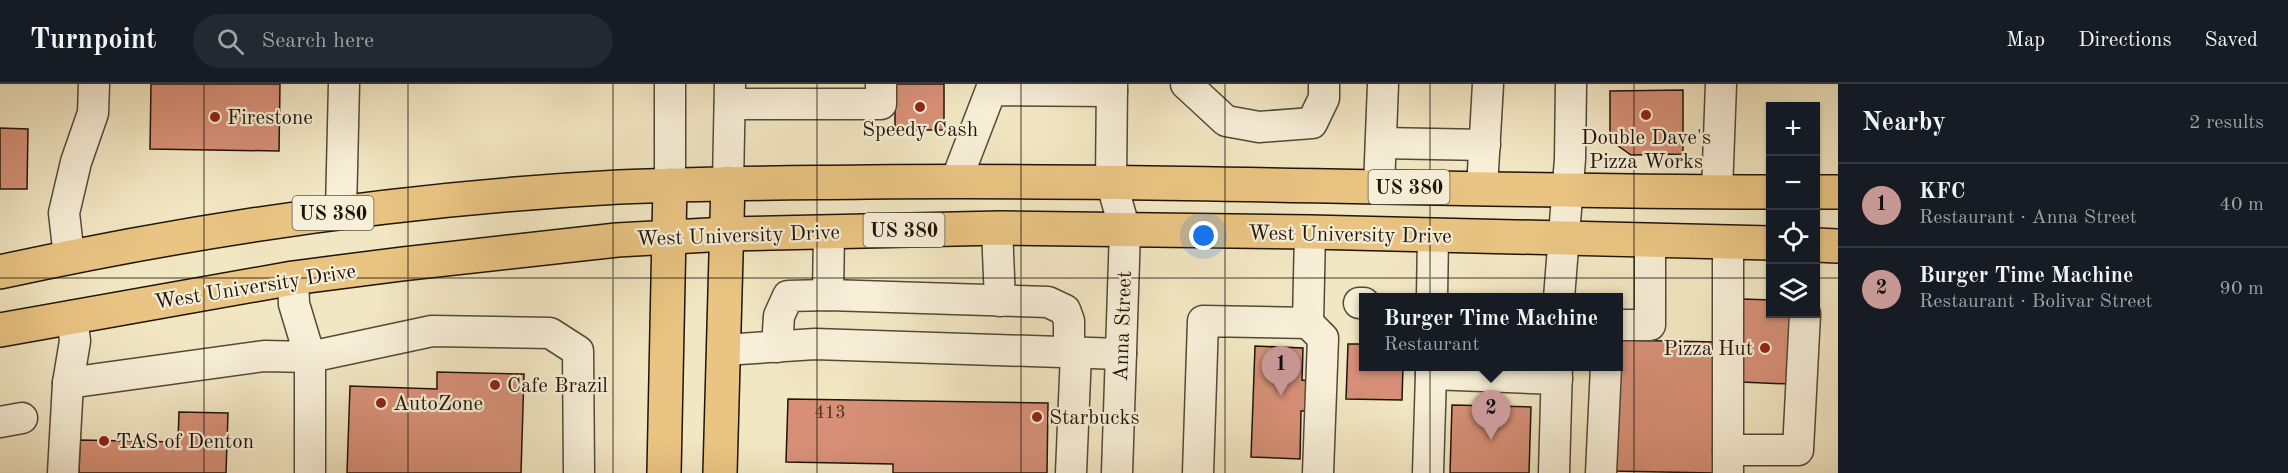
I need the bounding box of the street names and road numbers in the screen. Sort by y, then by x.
road number: US 380 [1368,170,1450,204]
road number: US 380 [292,196,374,230]
road number: US 380 [864,213,944,247]
street label: West University Drive [636,222,840,251]
street label: West University Drive [1248,223,1452,248]
street label: West University Drive [153,261,358,314]
street label: Anna Street [1111,270,1136,382]

